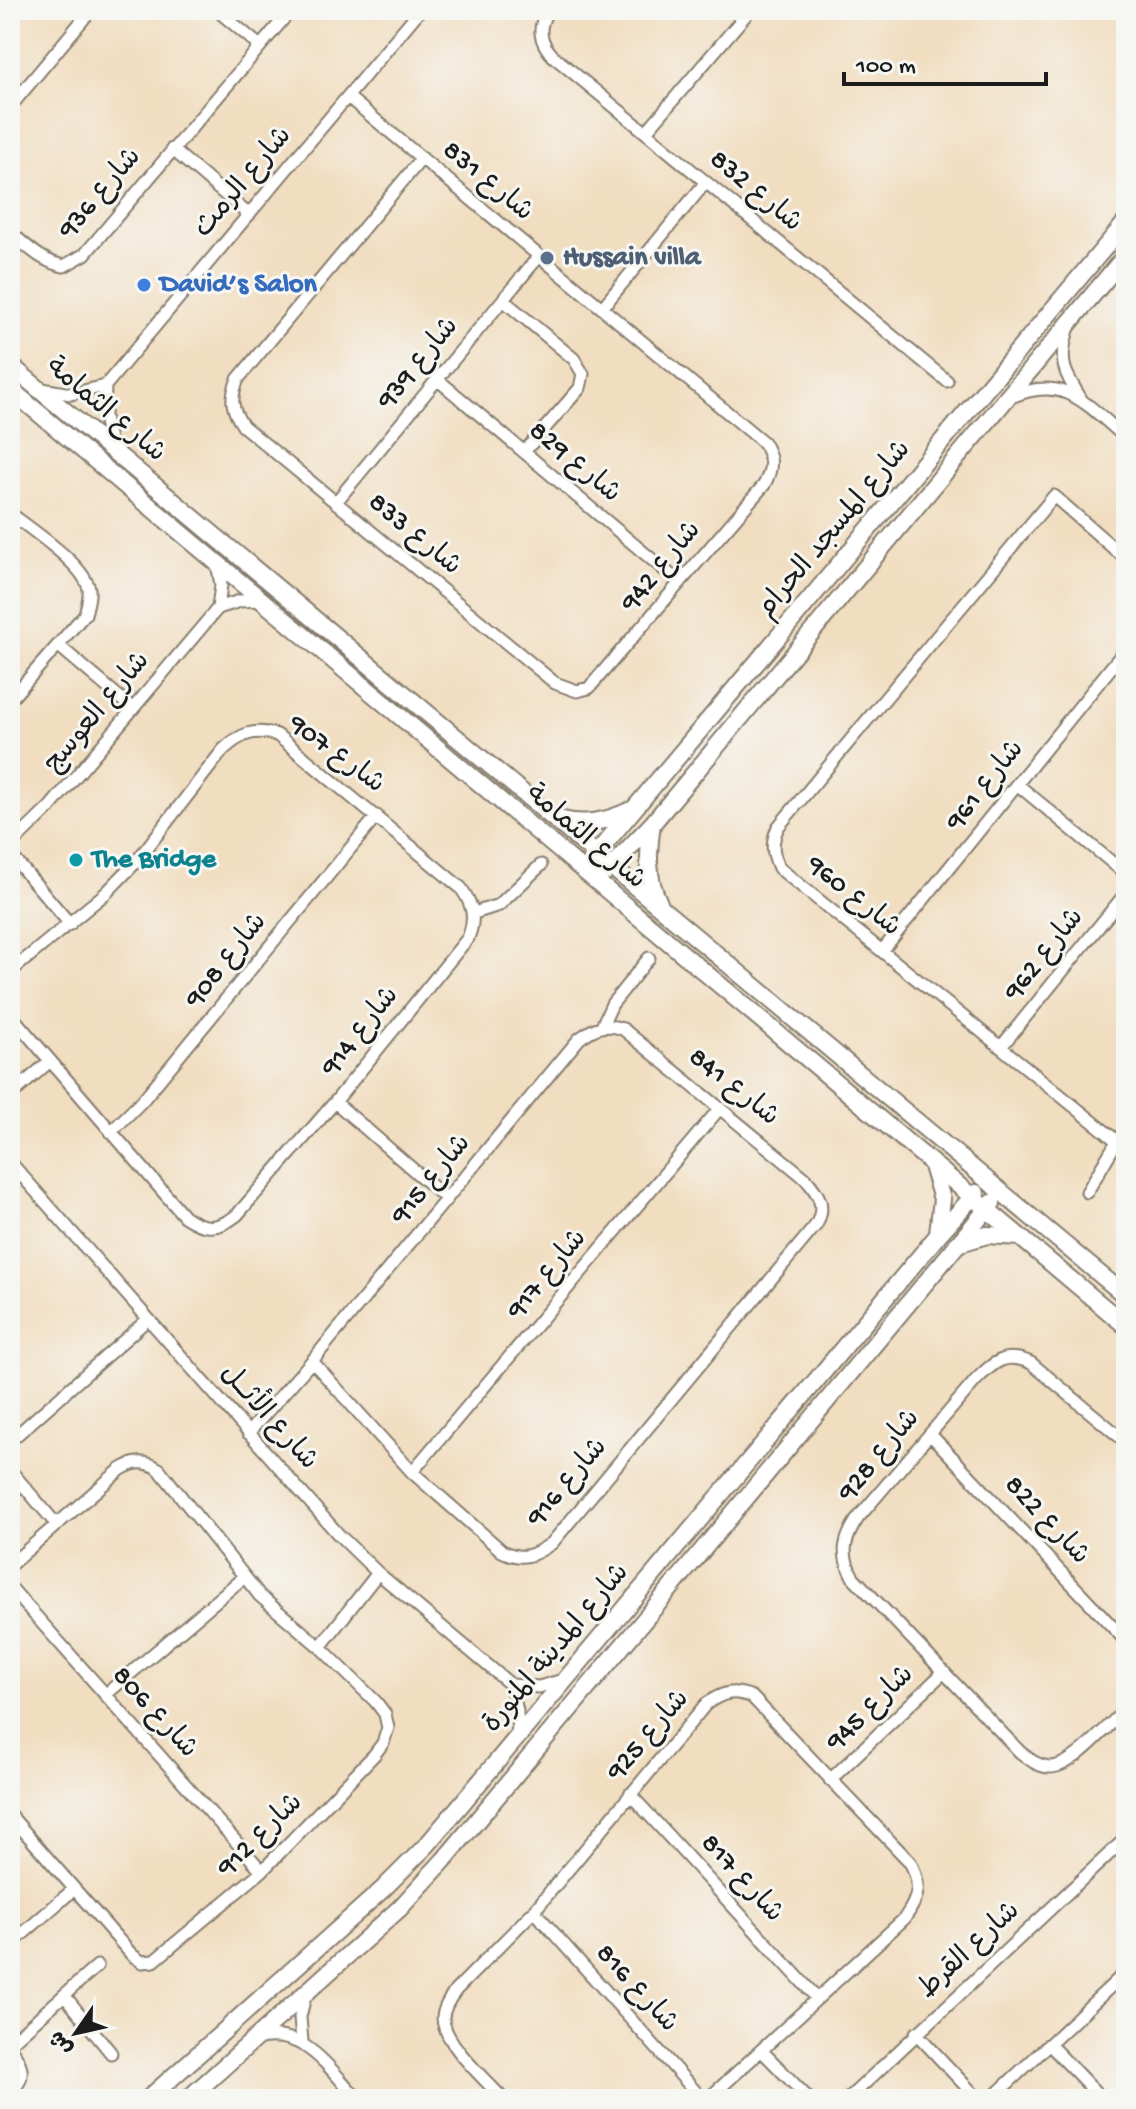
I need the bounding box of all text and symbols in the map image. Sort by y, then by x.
scale bar [844,36,1046,86]
text: 100 m [855,53,916,82]
street label: شارع الرمث [188,121,300,245]
street label: شارع 831 [435,135,539,229]
street label: شارع 936 [52,142,150,247]
street label: شارع 832 [702,144,808,240]
place label: Hussain villa [563,242,702,275]
marker: Hussain villa [538,249,556,267]
place label: David’s Salon [157,269,318,302]
marker: David’s Salon [135,276,153,294]
street label: شارع 939 [370,311,467,417]
street label: شارع الثمامة [38,351,172,471]
street label: شارع 829 [521,415,627,511]
street label: شارع المسجد الحرام [751,434,920,626]
street label: شارع 833 [361,486,467,584]
street label: شارع 942 [614,515,709,620]
street label: شارع العوسج [38,646,158,780]
street label: شارع 907 [281,708,391,802]
street label: شارع 961 [939,734,1032,839]
street label: شارع الثمامة [518,778,652,898]
place label: The Bridge [90,844,218,877]
street label: شارع 960 [799,849,907,945]
marker: The Bridge [67,851,85,869]
street label: شارع 962 [997,902,1092,1009]
street label: شارع 908 [178,907,275,1016]
street label: شارع 914 [314,980,407,1084]
street label: شارع 841 [681,1041,785,1135]
street label: شارع 915 [384,1128,479,1232]
street label: شارع 917 [500,1223,595,1327]
street label: شارع الأثــل [212,1354,329,1478]
street label: شارع 928 [831,1403,928,1510]
street label: شارع 916 [520,1432,615,1535]
street label: شارع 822 [996,1470,1096,1572]
street label: شارع المدينة المنورة [477,1558,637,1740]
street label: شارع 945 [820,1659,922,1760]
street label: شارع 806 [104,1660,204,1766]
street label: شارع 925 [600,1684,697,1789]
street label: شارع 912 [211,1787,311,1885]
street label: شارع 817 [692,1828,790,1930]
street label: شارع القرط [912,1895,1028,2007]
street label: شارع 816 [588,1938,684,2040]
north arrow [36,1993,116,2073]
text: ش [45,2025,80,2059]

